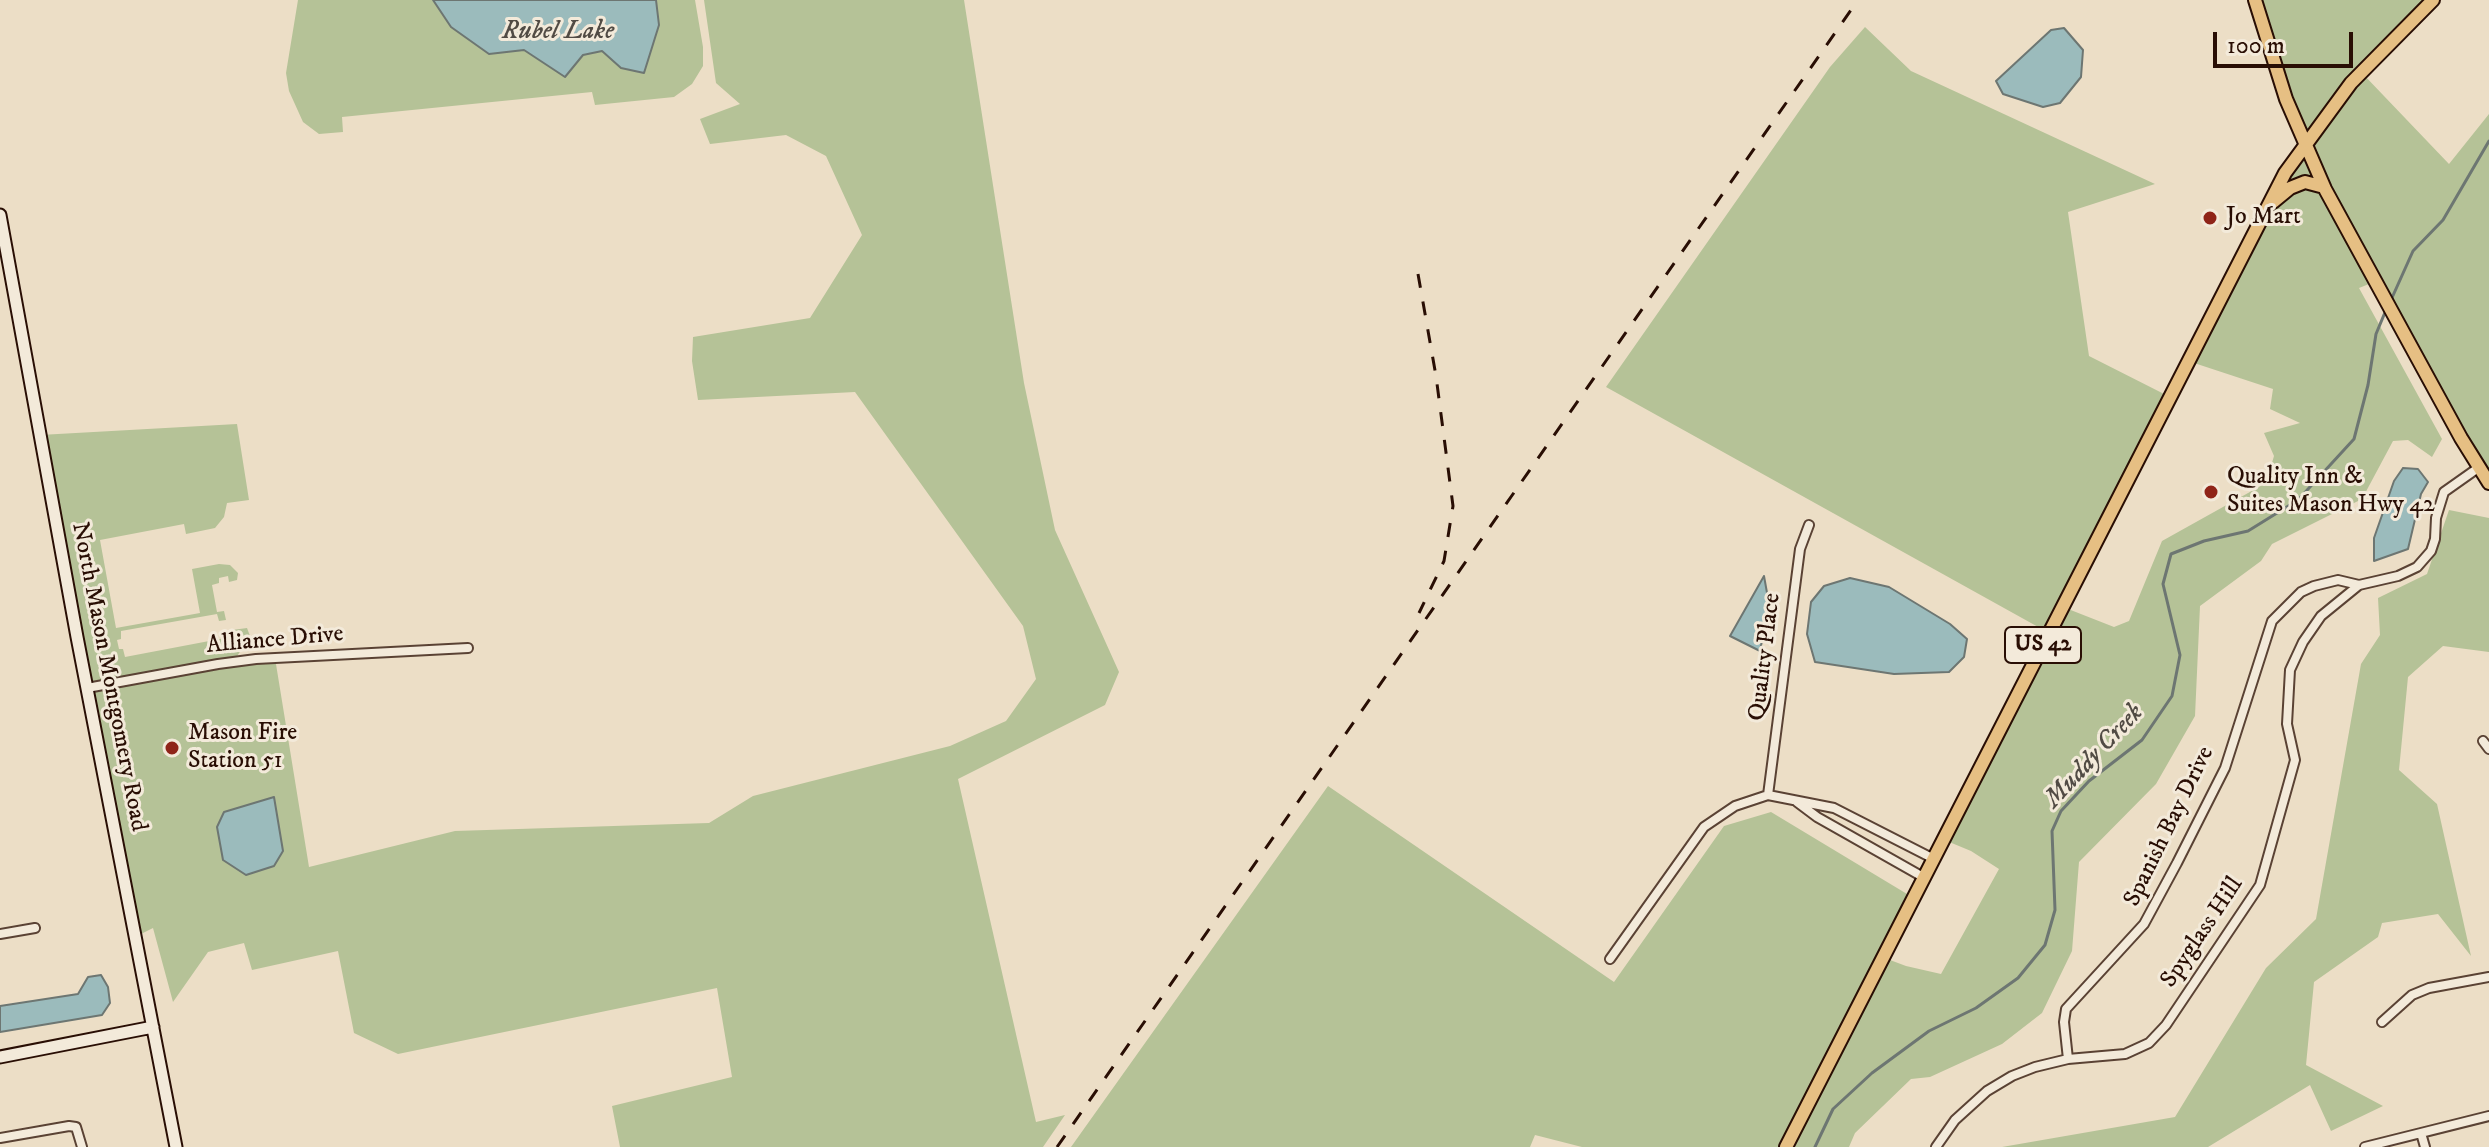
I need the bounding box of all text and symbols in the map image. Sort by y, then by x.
scale bar [2217,16,2357,66]
water label: Rubel Lake [502,17,614,49]
text: 100 m [2227,31,2285,61]
place label: Jo Mart [2226,204,2301,232]
marker: Jo Mart [2201,209,2219,227]
place label: Quality Inn & Suites Mason Hwy 42 [2227,464,2435,520]
marker: Quality Inn & Suites Mason Hwy 42 [2202,483,2220,501]
street label: North Mason Montgomery Road [64,520,152,834]
street label: Quality Place [1744,591,1788,723]
street label: Alliance Drive [205,621,345,661]
road number: US 42 [2005,627,2081,663]
water label: Muddy Creek [2039,698,2151,816]
place label: Mason Fire Station 51 [188,720,297,776]
marker: Mason Fire Station 51 [163,739,181,757]
street label: Spanish Bay Drive [2119,742,2221,912]
street label: Spyglass Hill [2156,872,2250,994]

